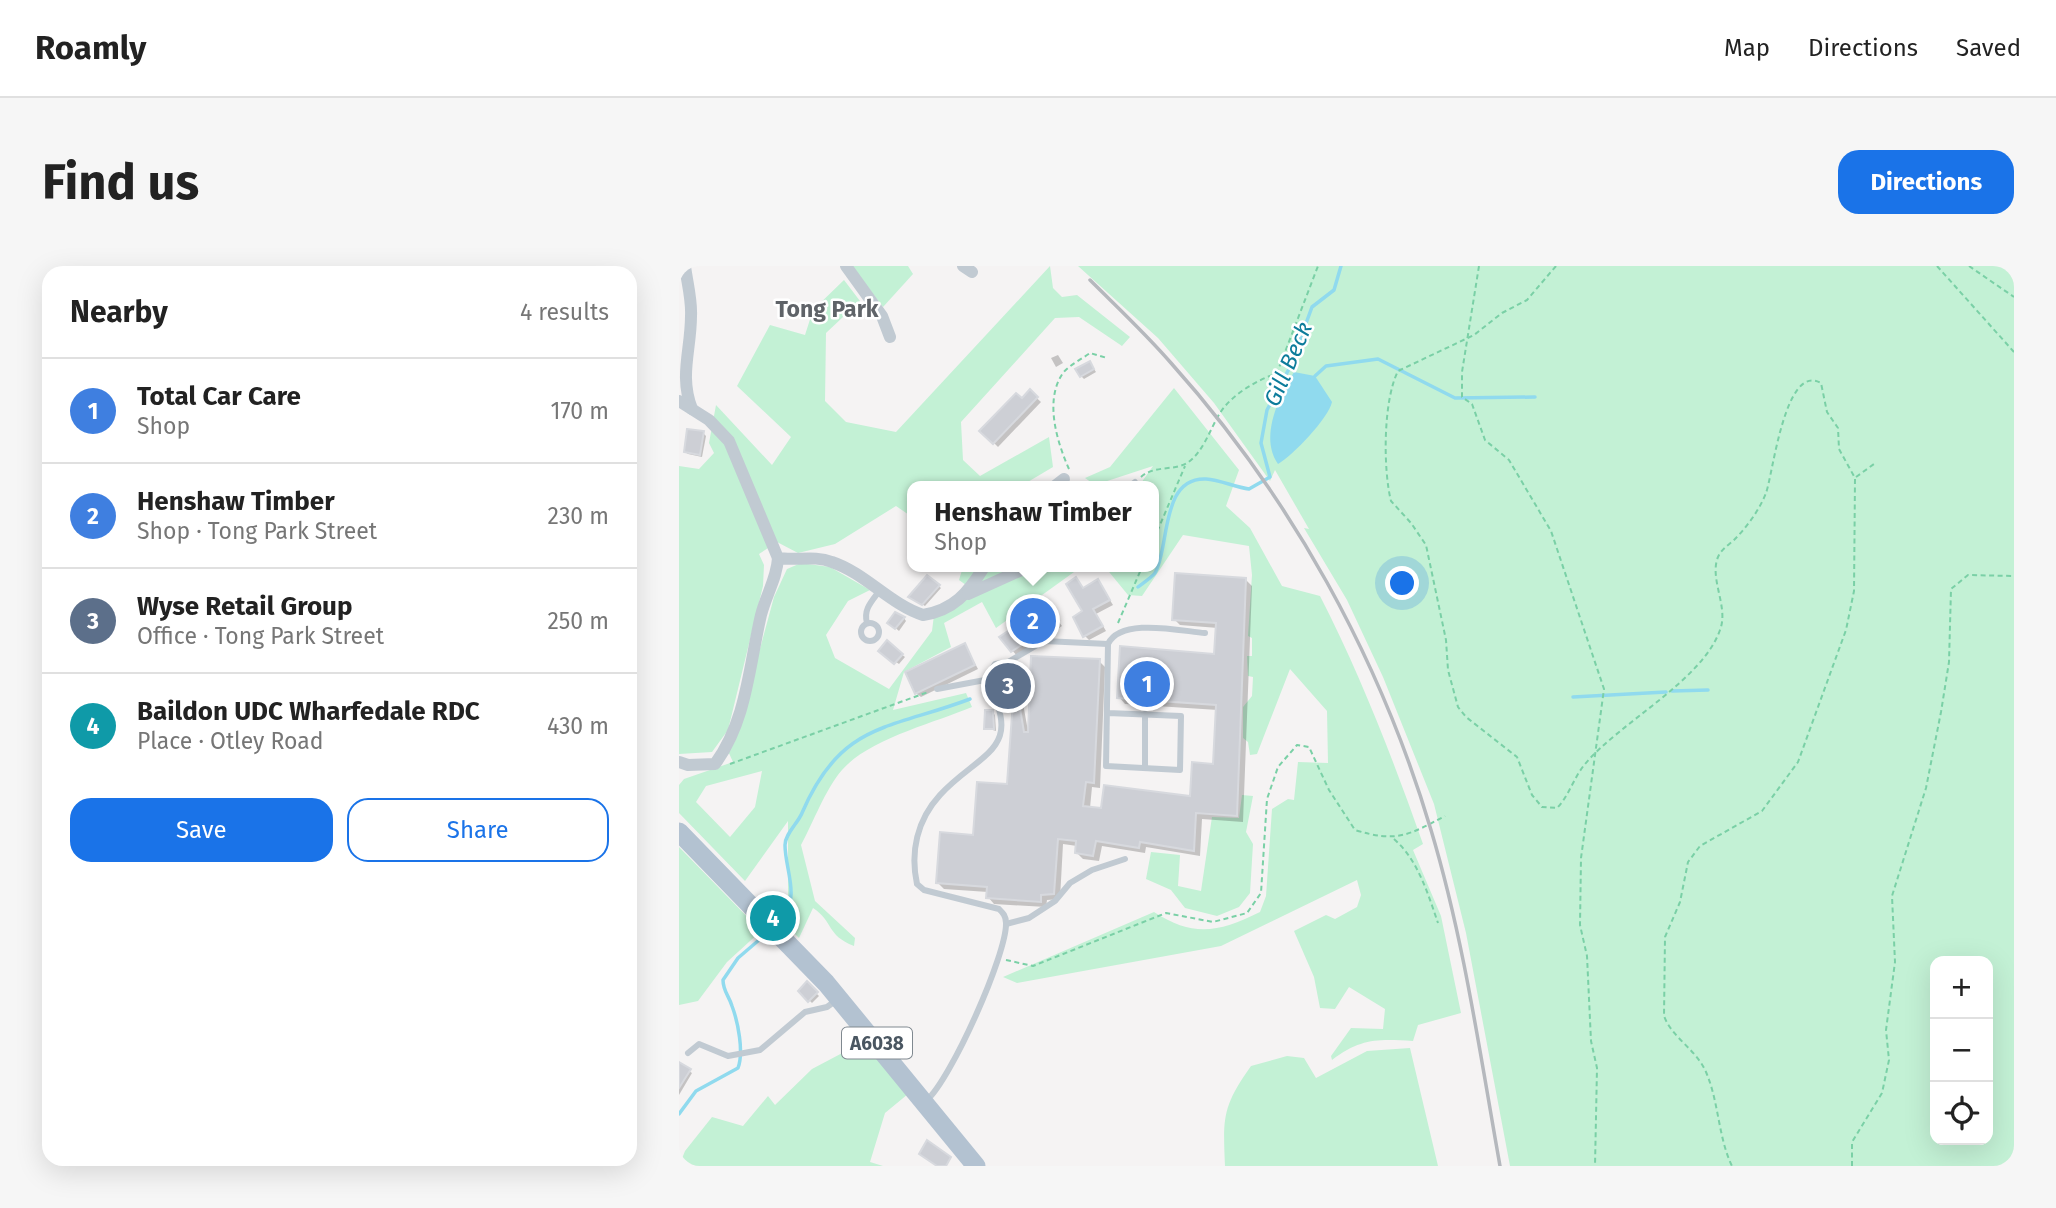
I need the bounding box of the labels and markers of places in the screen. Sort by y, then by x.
pin: 2 [1010,595,1056,647]
pin: 1 [1124,658,1170,710]
pin: 3 [985,660,1031,712]
pin: 4 [750,892,796,944]

